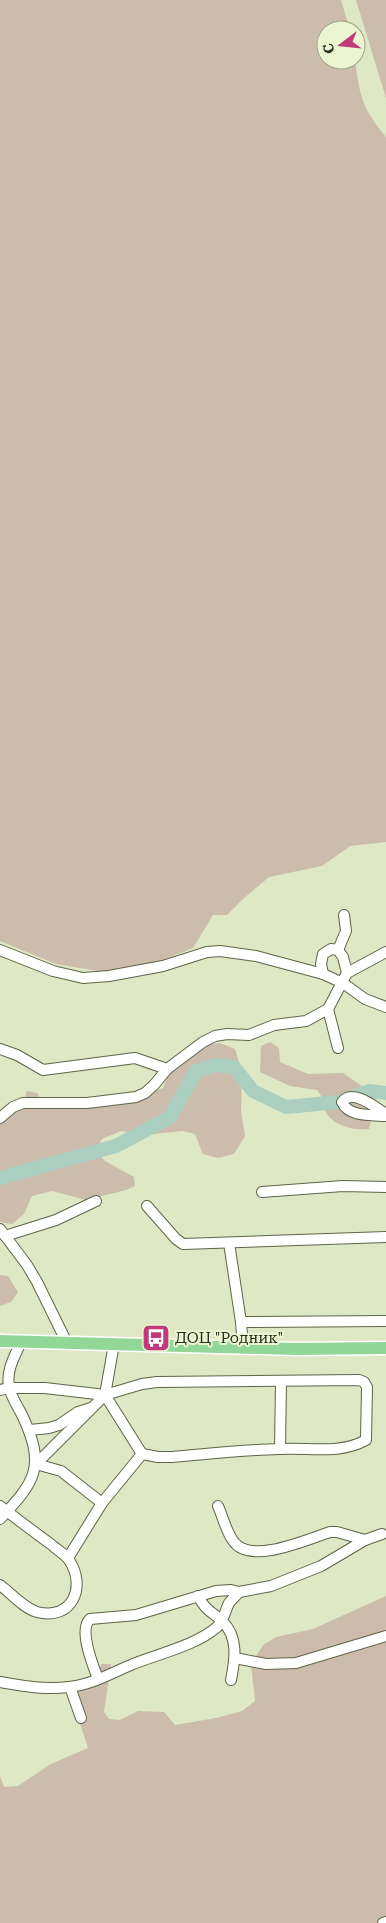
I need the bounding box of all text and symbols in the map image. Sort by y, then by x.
north arrow [316,20,366,70]
text: С [319,41,338,56]
bus stop icon: ДОЦ "Родник" [141,1323,171,1353]
place label: ДОЦ "Родник" [175,1329,283,1347]

